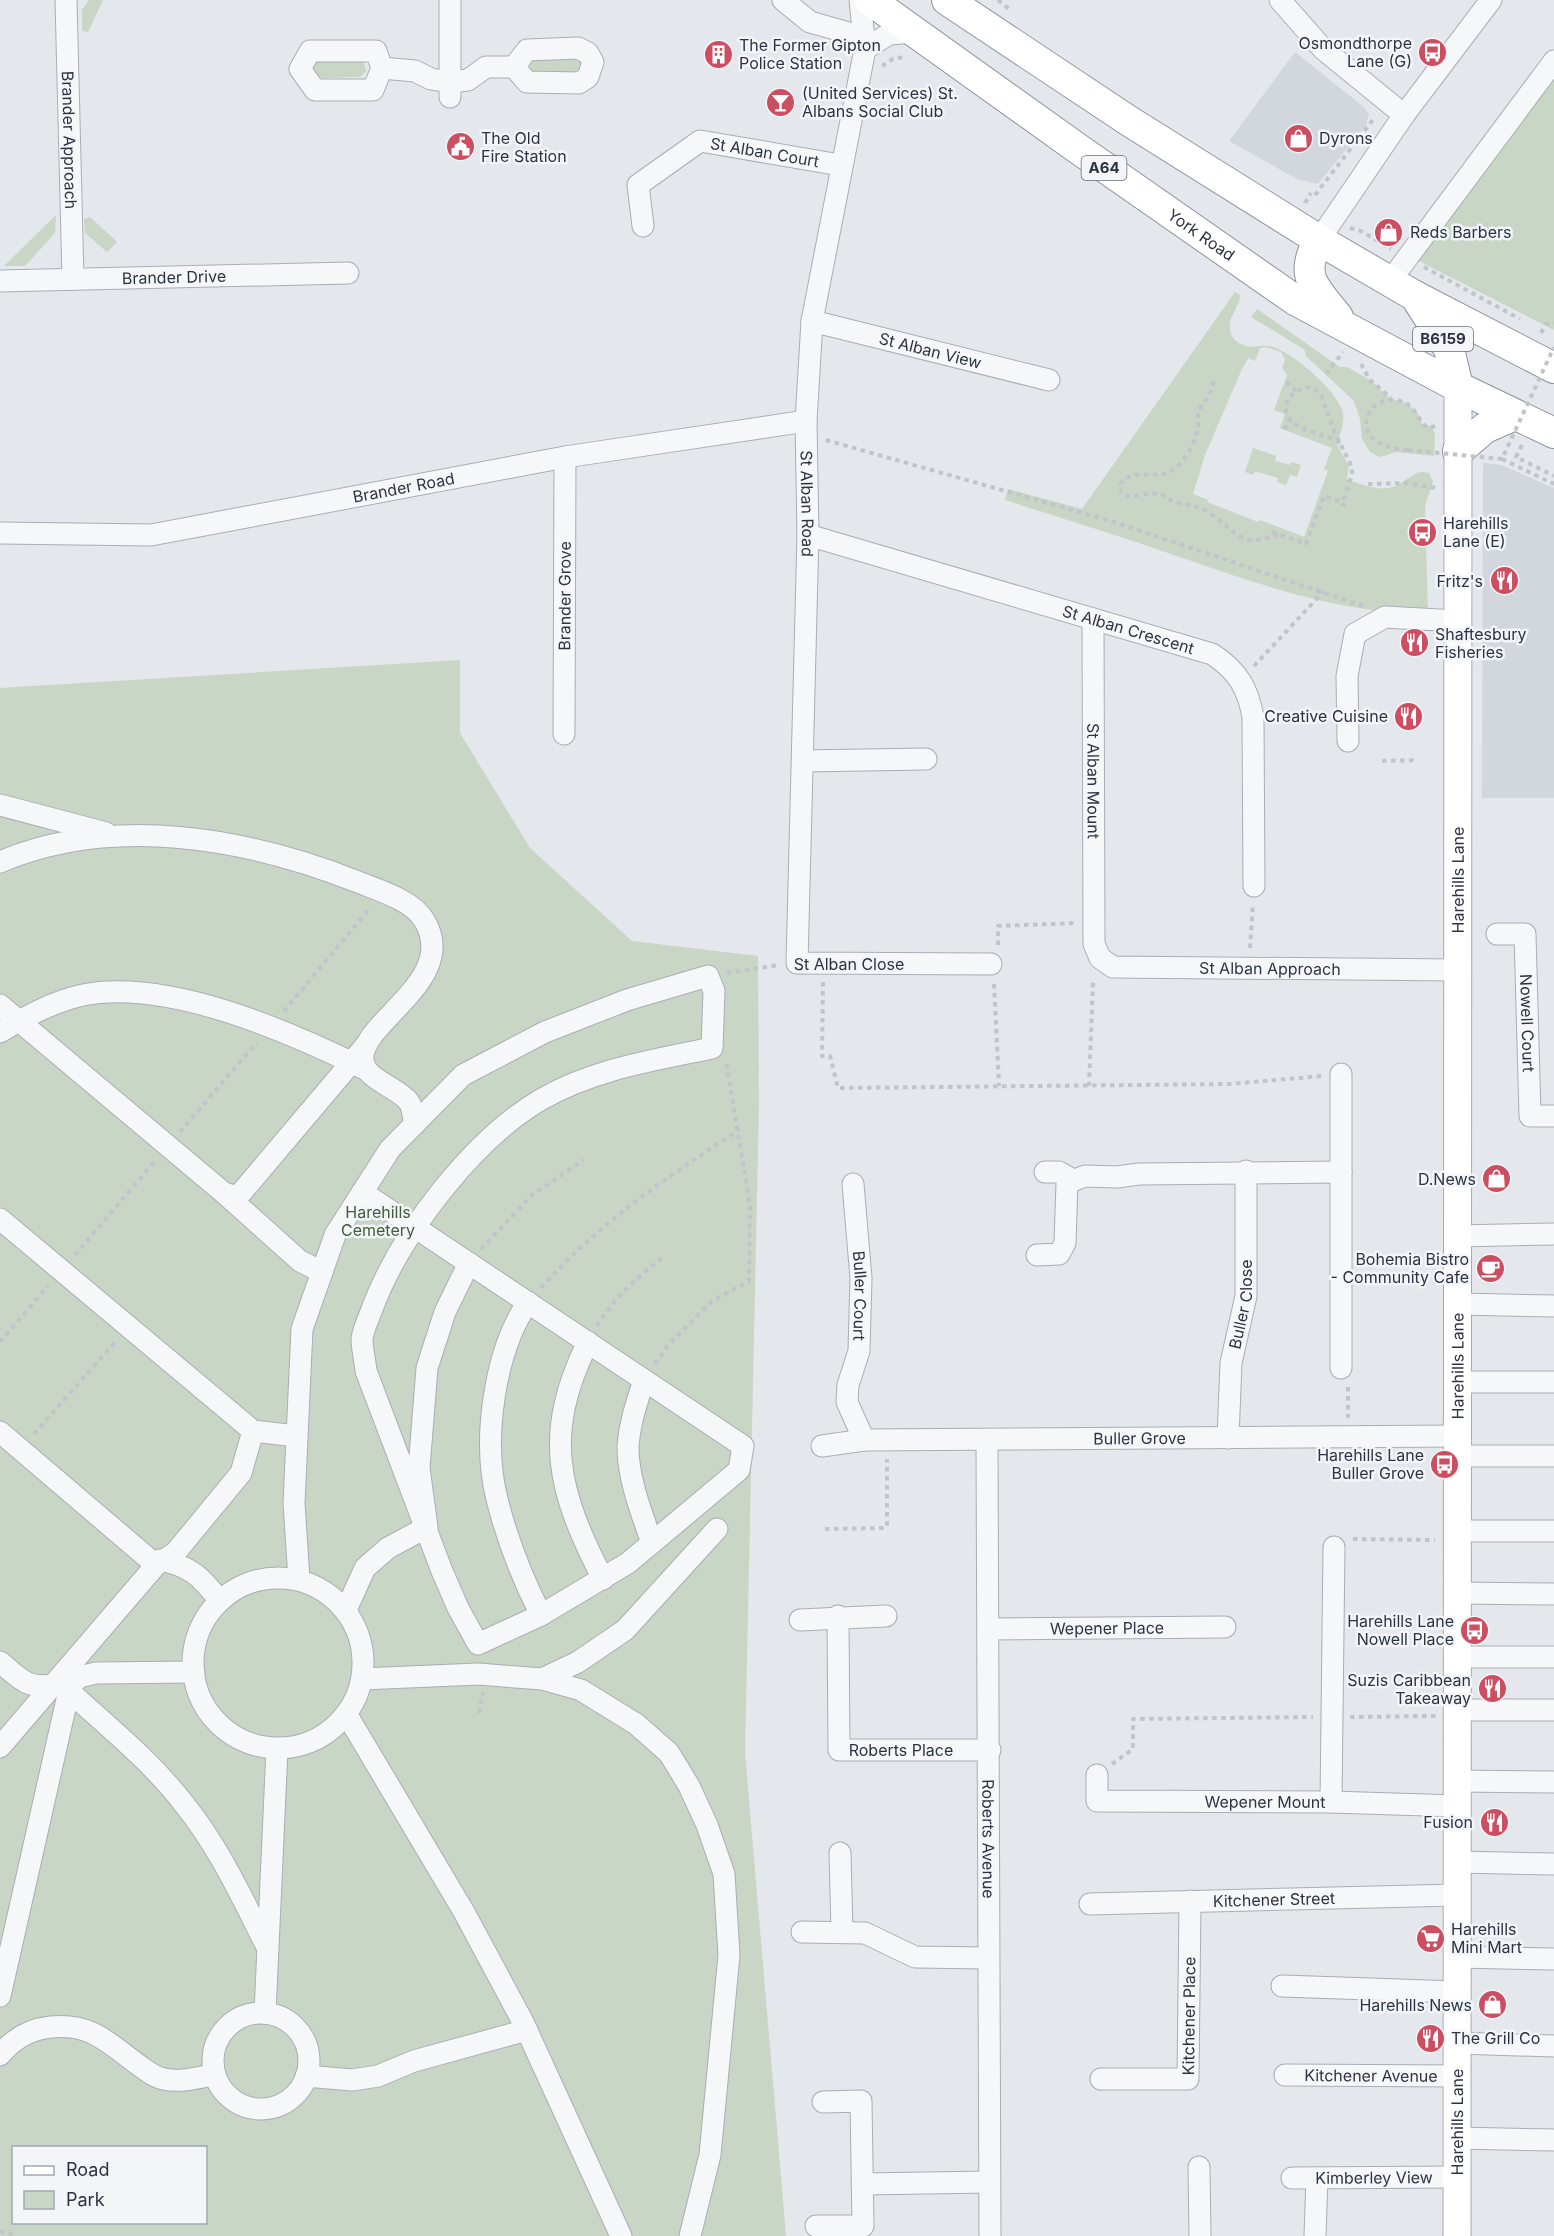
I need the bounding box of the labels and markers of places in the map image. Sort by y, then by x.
place label: Osmondthorpe Lane (G) [1299,33,1412,71]
place label: The Former Gipton Police Station [739,35,881,73]
bus stop icon: Osmondthorpe Lane (G) [1417,36,1449,68]
building icon: The Former Gipton Police Station [702,38,734,70]
place label: (United Services) St. Albans Social Club [802,83,958,121]
bar icon: (United Services) St. Albans Social Club [765,86,797,118]
shop icon: Dyrons [1282,122,1314,154]
place label: The Old Fire Station [481,128,567,166]
place label: Dyrons [1319,128,1373,148]
public building icon: The Old Fire Station [444,131,476,163]
shop icon: Reds Barbers [1373,216,1405,248]
place label: Reds Barbers [1410,222,1511,242]
place label: Harehills Lane (E) [1443,513,1509,551]
bus stop icon: Harehills Lane (E) [1406,516,1438,548]
restaurant icon: Fritz's [1488,565,1520,597]
place label: Fritz's [1437,571,1483,591]
place label: Shaftesbury Fisheries [1435,624,1526,662]
restaurant icon: Shaftesbury Fisheries [1398,627,1430,659]
restaurant icon: Creative Cuisine [1393,700,1425,732]
place label: Creative Cuisine [1264,706,1388,726]
shop icon: D.News [1481,1163,1513,1195]
place label: D.News [1418,1169,1476,1189]
place label: Bohemia Bistro - Community Cafe [1331,1249,1469,1287]
cafe icon: Bohemia Bistro - Community Cafe [1474,1252,1506,1284]
place label: Harehills Lane Buller Grove [1317,1445,1424,1483]
bus stop icon: Harehills Lane Buller Grove [1429,1448,1461,1480]
place label: Harehills Lane Nowell Place [1347,1611,1454,1649]
bus stop icon: Harehills Lane Nowell Place [1459,1614,1491,1646]
place label: Suzis Caribbean Takeaway [1347,1670,1471,1708]
restaurant icon: Suzis Caribbean Takeaway [1476,1673,1508,1705]
restaurant icon: Fusion [1478,1806,1510,1838]
place label: Fusion [1423,1812,1473,1832]
place label: Harehills Mini Mart [1451,1919,1522,1957]
supermarket icon: Harehills Mini Mart [1414,1922,1446,1954]
shop icon: Harehills News [1477,1989,1509,2021]
place label: Harehills News [1359,1995,1472,2015]
restaurant icon: The Grill Co [1414,2022,1446,2054]
place label: The Grill Co [1451,2028,1540,2048]

